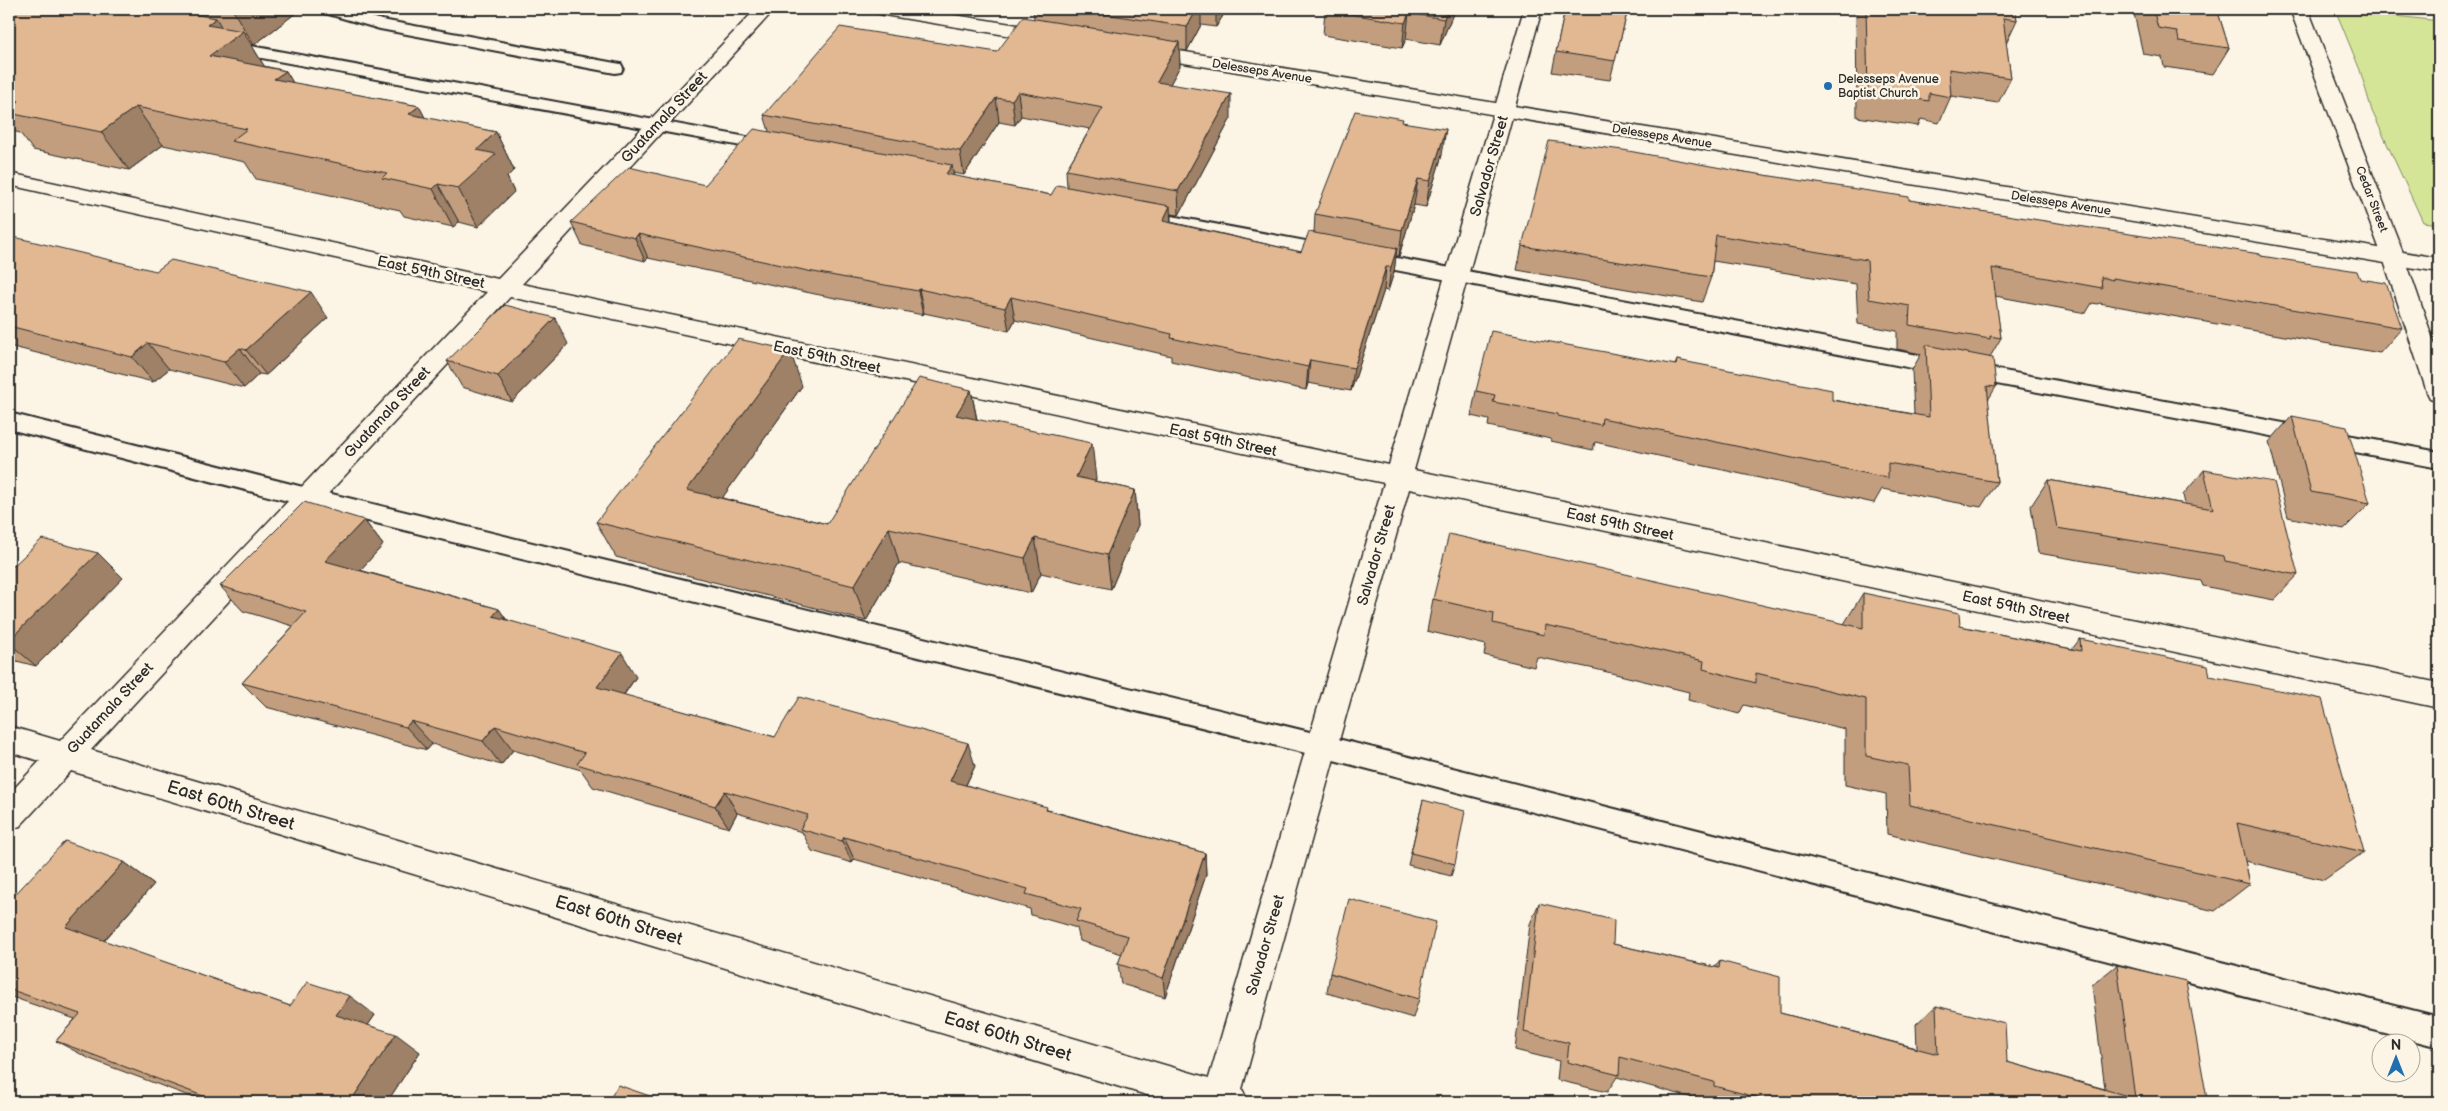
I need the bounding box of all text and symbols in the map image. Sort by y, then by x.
street label: Delesseps Avenue [1211,56,1313,87]
street label: Guatamala Street [617,67,712,167]
place label: Delesseps Avenue Baptist Church [1838,72,1939,101]
marker: Delesseps Avenue Baptist Church [1822,80,1834,92]
street label: Salvador Street [1466,113,1513,219]
street label: Delesseps Avenue [1611,121,1713,152]
street label: Cedar Street [2352,164,2391,235]
street label: Delesseps Avenue [2010,188,2112,219]
street label: East 59th Street [375,252,487,293]
street label: East 59th Street [771,337,883,378]
street label: Guatamala Street [340,362,435,462]
street label: East 59th Street [1167,420,1279,461]
street label: Salvador Street [1353,502,1400,608]
street label: East 59th Street [1564,504,1676,545]
street label: East 59th Street [1960,587,2072,628]
street label: Guatamala Street [63,658,158,758]
street label: East 60th Street [165,776,298,835]
street label: East 60th Street [553,891,686,950]
street label: Salvador Street [1242,892,1289,998]
street label: East 60th Street [942,1007,1075,1066]
north arrow [2370,1034,2420,1084]
text: N [2391,1037,2401,1054]

